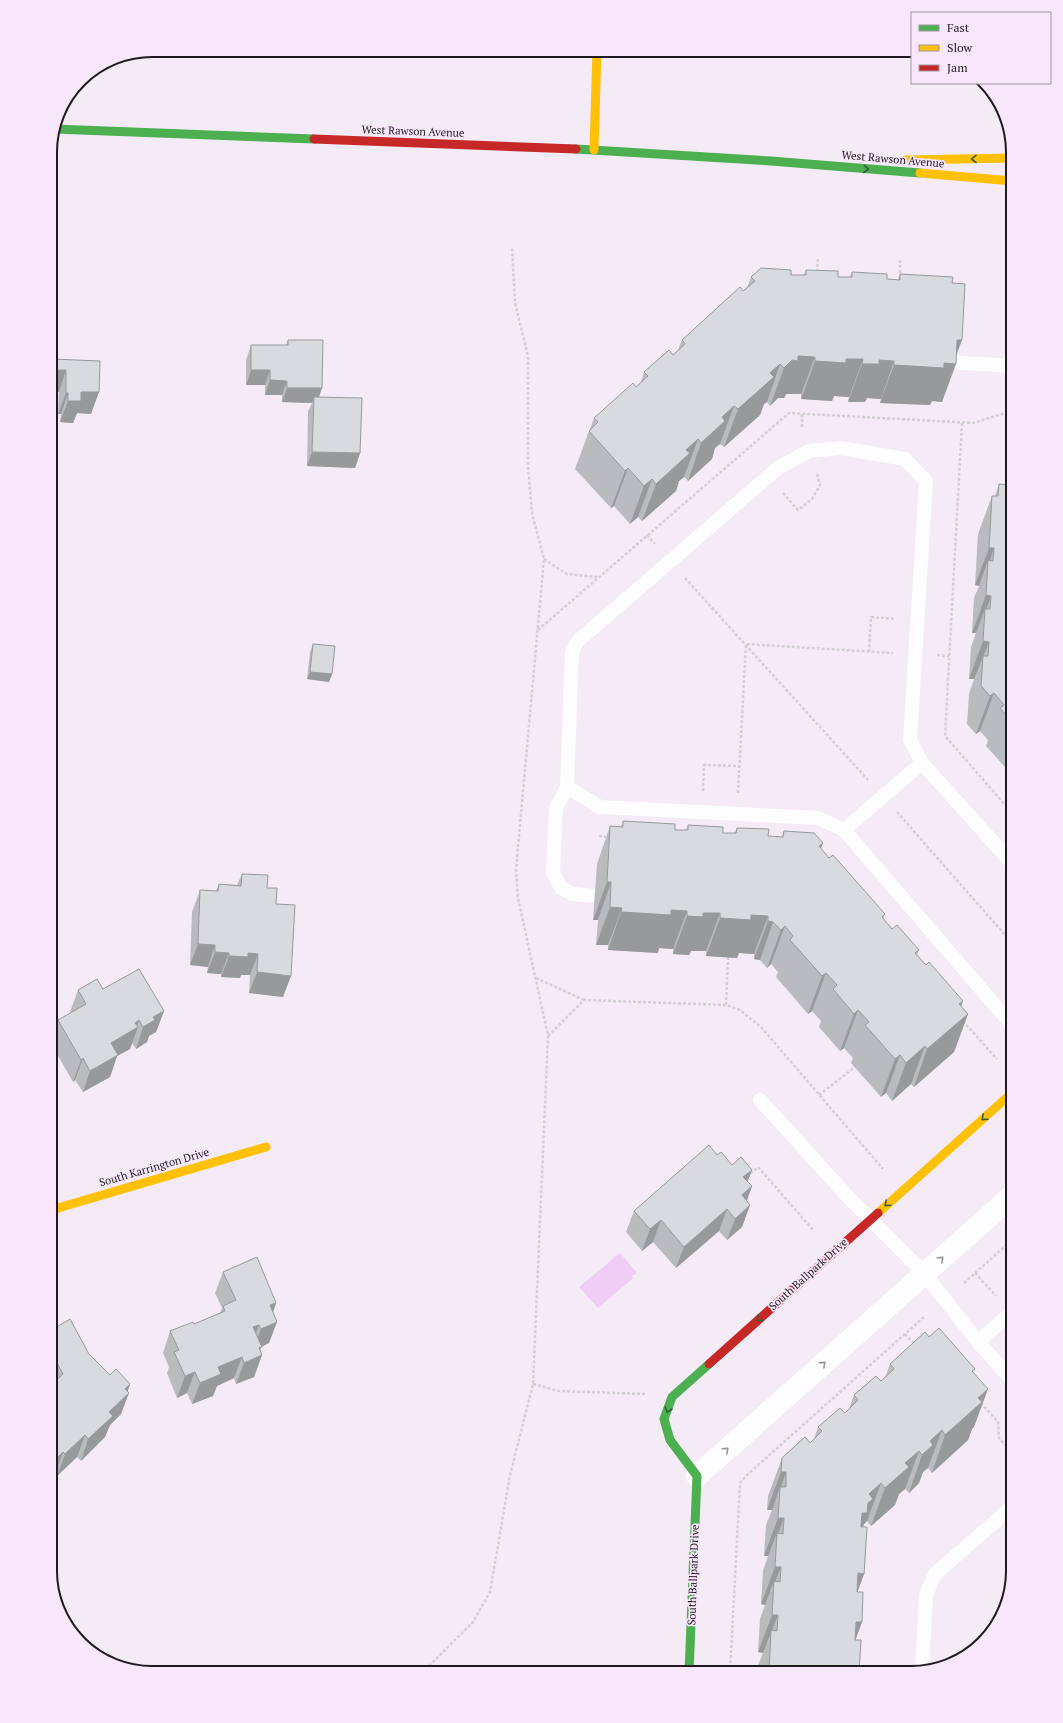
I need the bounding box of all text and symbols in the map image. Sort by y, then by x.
legend [911,12,1051,84]
text: Fast [947,20,970,35]
text: Slow [947,40,973,55]
text: Jam [947,60,968,75]
street label: West Rawson Avenue [361,122,465,140]
street label: West Rawson Avenue [841,148,945,171]
one-way arrow [971,155,977,163]
one-way arrow [862,164,869,173]
one-way arrow [981,1113,989,1121]
street label: South Karrington Drive [97,1144,211,1189]
one-way arrow [884,1200,891,1207]
street label: South Ballpark Drive [766,1235,851,1313]
one-way arrow [936,1256,944,1263]
one-way arrow [756,1314,763,1321]
one-way arrow [818,1361,826,1368]
one-way arrow [664,1406,672,1413]
one-way arrow [721,1448,729,1455]
street label: South Ballpark Drive [684,1524,702,1626]

